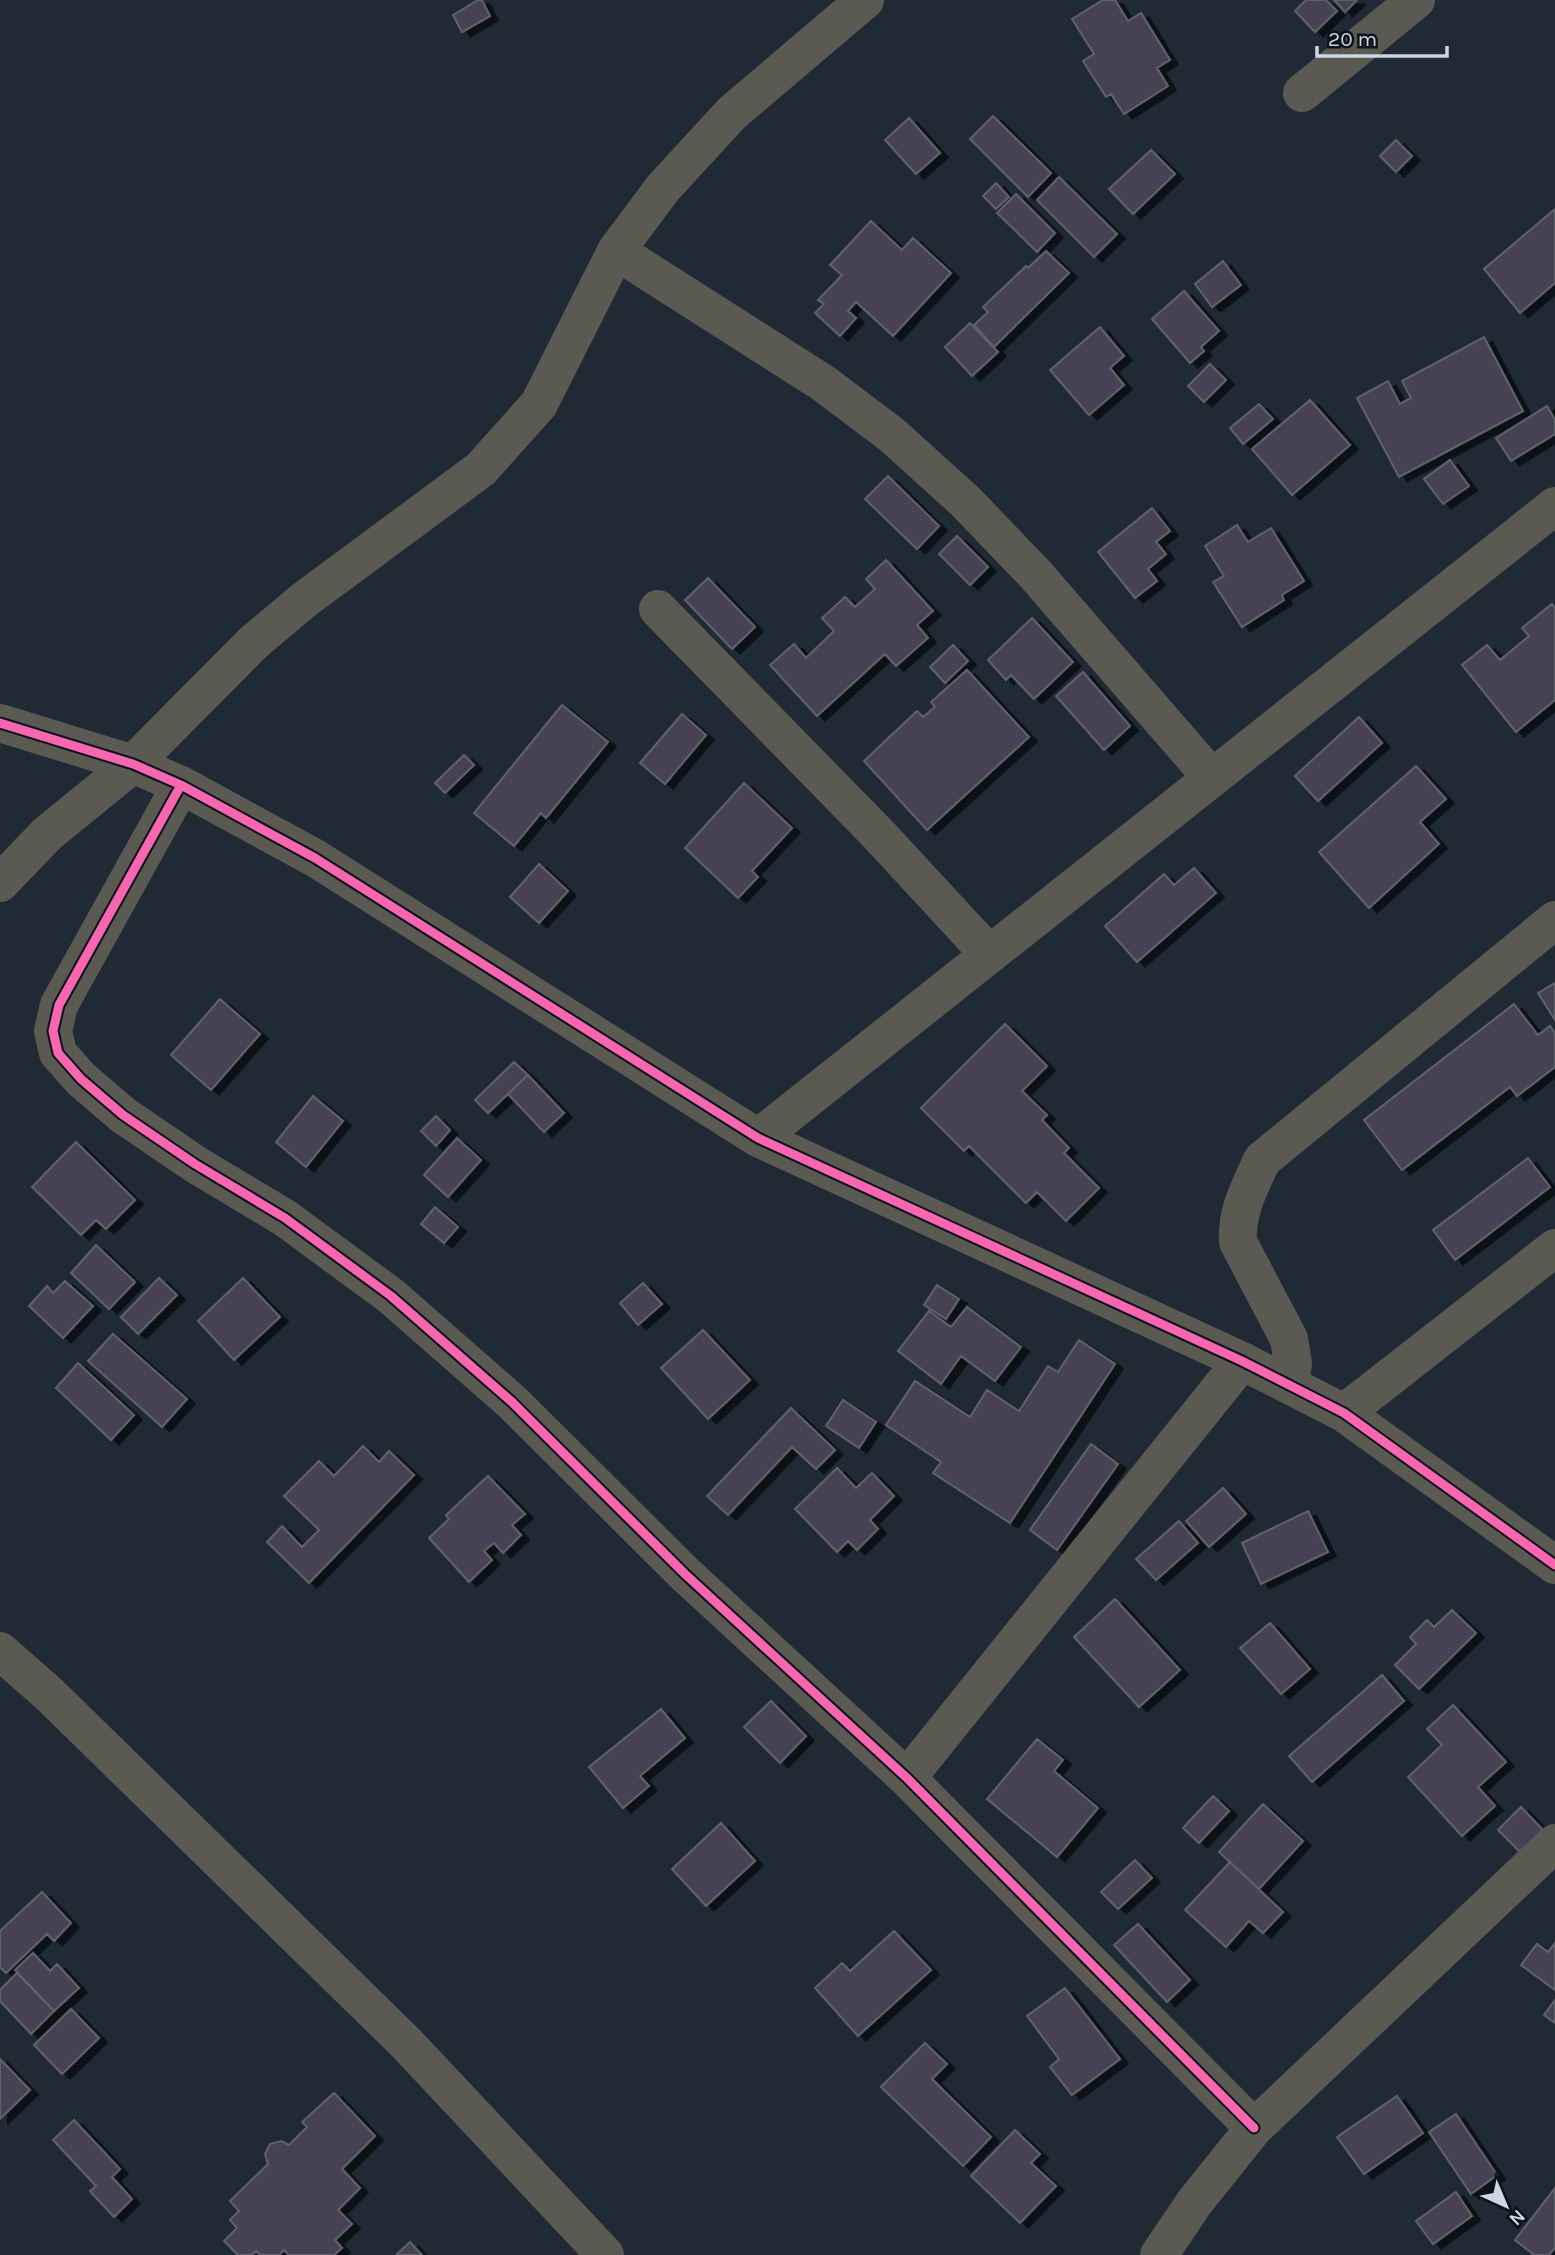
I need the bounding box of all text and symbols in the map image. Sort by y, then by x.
scale bar [1317,14,1446,58]
text: 20 m [1328,27,1377,51]
north arrow [1471,2171,1541,2241]
text: N [1505,2205,1530,2230]

